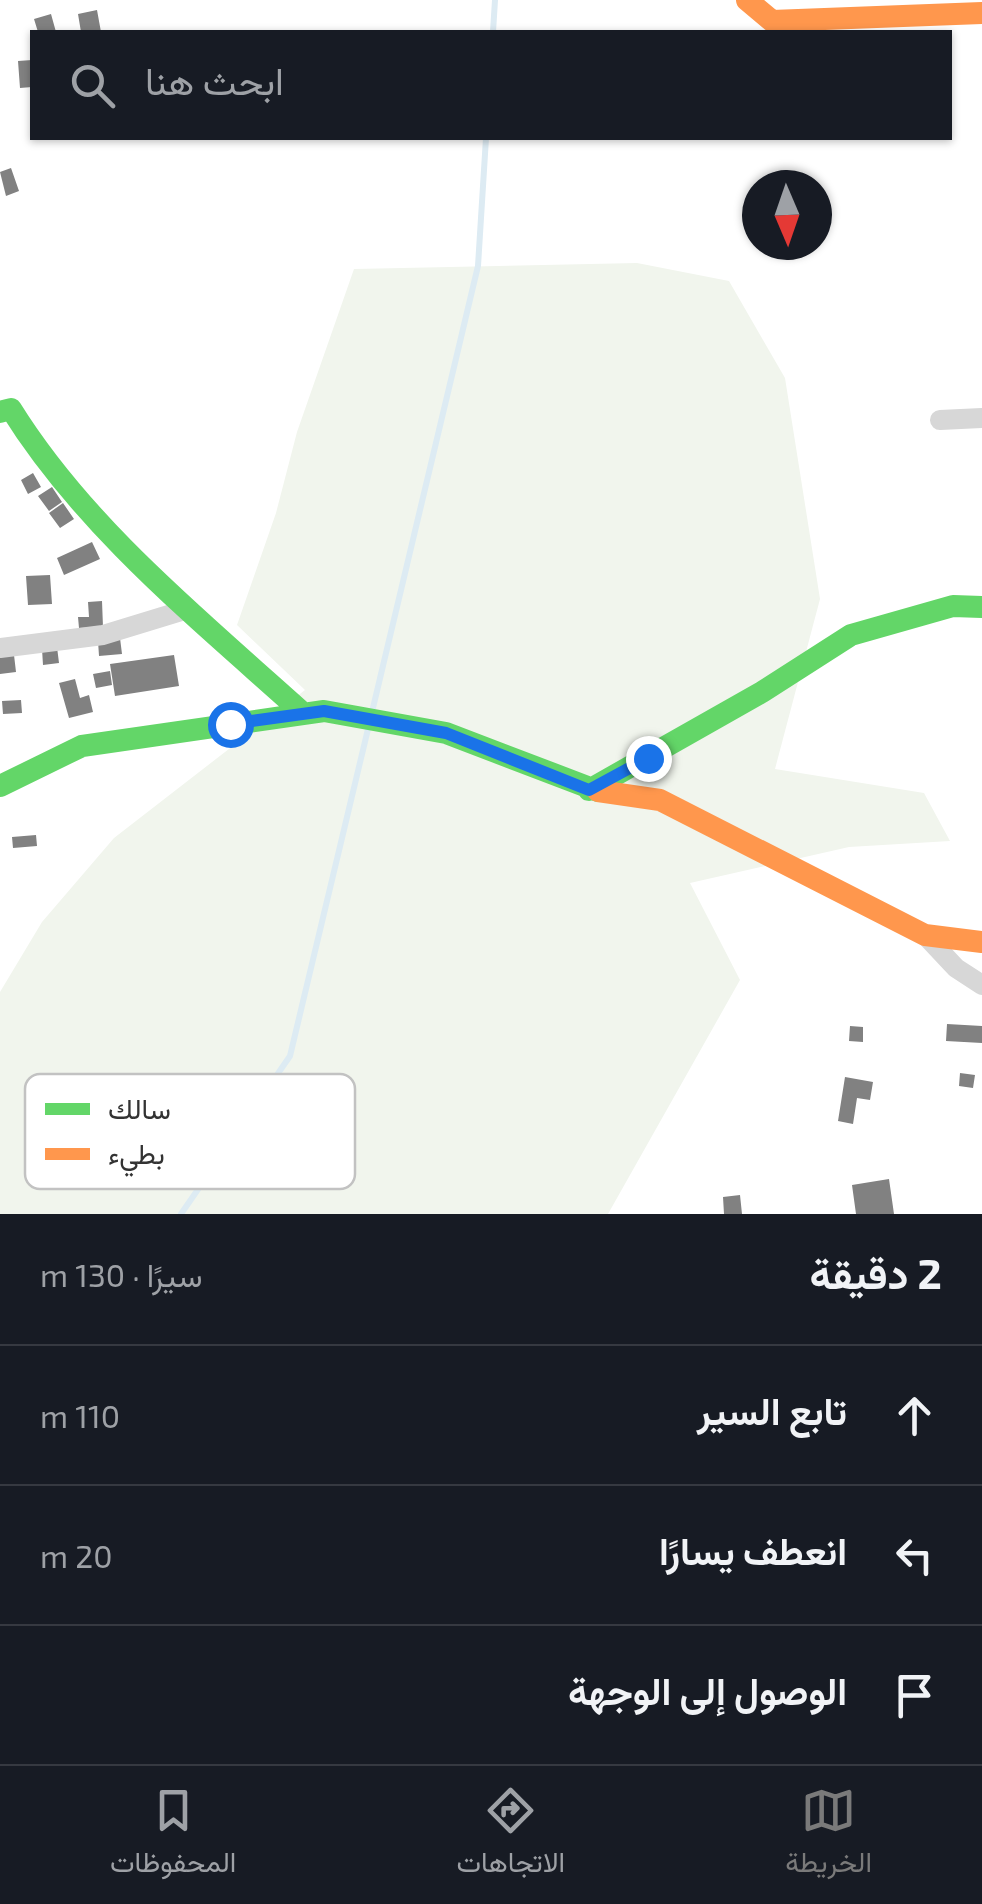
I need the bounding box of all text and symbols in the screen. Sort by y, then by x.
search box [30,30,952,140]
text: ابحث هنا [145,57,284,103]
icon: search [65,58,120,113]
north arrow [742,170,832,260]
route start [208,702,254,748]
route end [626,736,672,782]
legend [25,1074,355,1189]
text: سالك [108,1091,171,1125]
text: بطيء [108,1136,165,1177]
text: 2 دقيقة [809,1247,942,1297]
text: سيرًا · 130 m [40,1255,202,1293]
text: تابع السير [697,1387,847,1433]
icon: ahead [887,1388,942,1443]
text: 110 m [40,1396,120,1434]
text: انعطف يسارًا [659,1527,847,1573]
icon: left [887,1528,942,1583]
text: 20 m [40,1536,112,1574]
text: الوصول إلى الوجهة [568,1667,847,1713]
icon: arrive [887,1668,942,1723]
tab: المحفوظات [110,1783,236,1887]
tab: الاتجاهات [456,1783,565,1887]
tab: الخريطة [785,1783,872,1887]

